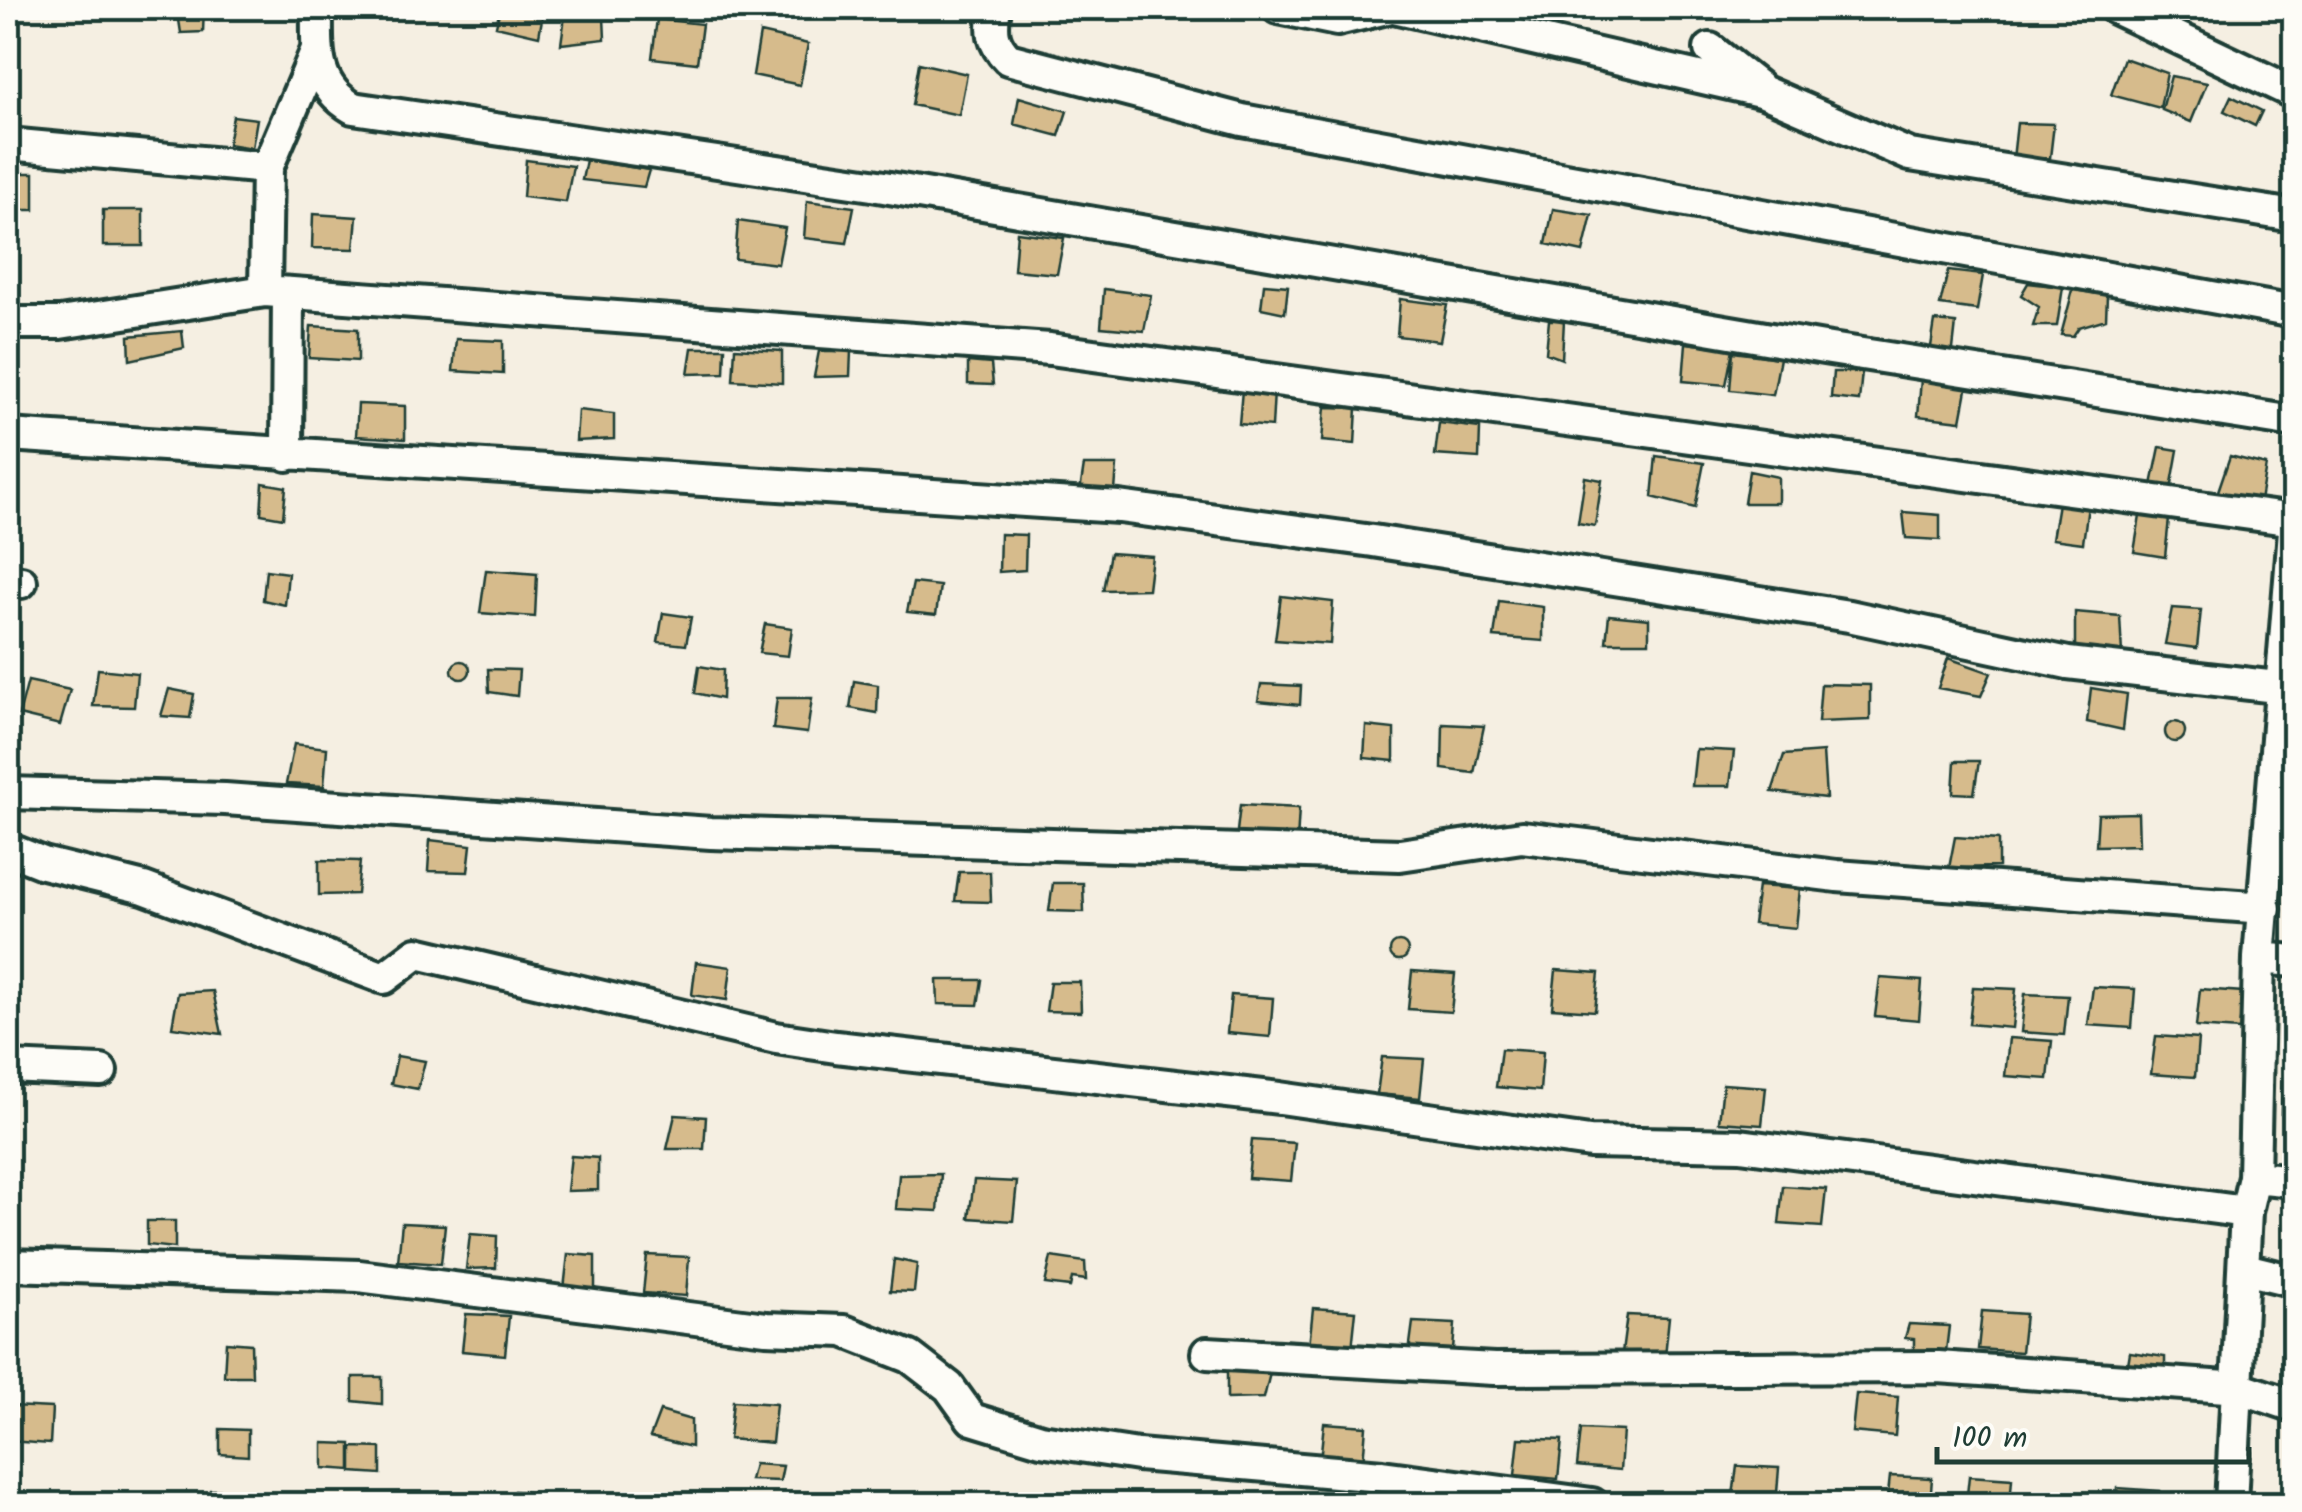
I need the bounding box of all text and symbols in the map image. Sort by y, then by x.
scale bar [1937,1402,2250,1464]
text: 100 m [1952,1415,2027,1463]

